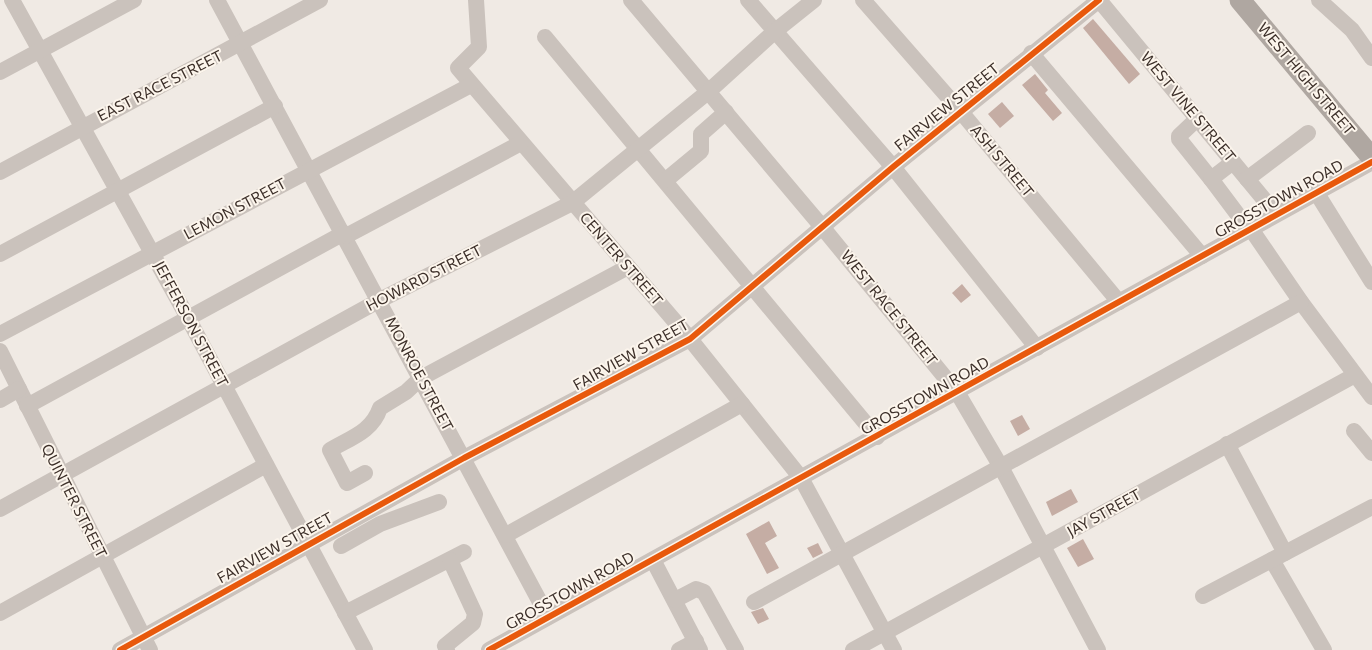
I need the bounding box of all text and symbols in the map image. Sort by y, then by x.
street label: WEST HIGH STREET [1254,18,1359,139]
street label: EAST RACE STREET [94,46,225,124]
street label: WEST VINE STREET [1137,47,1240,166]
street label: FAIRVIEW STREET [890,58,1003,154]
street label: ASH STREET [967,120,1038,201]
street label: GROSSTOWN ROAD [1211,155,1346,241]
street label: LEMON STREET [180,173,289,243]
street label: CENTER STREET [576,208,667,309]
street label: HOWARD STREET [363,240,485,314]
street label: WEST RACE STREET [838,246,942,369]
street label: JEFFERSON STREET [151,257,233,390]
street label: MONROE STREET [382,313,458,434]
street label: FAIRVIEW STREET [569,315,692,393]
street label: GROSSTOWN ROAD [857,352,992,438]
street label: QUINTER STREET [38,440,112,561]
street label: JAY STREET [1063,484,1144,540]
street label: FAIRVIEW STREET [213,508,336,586]
street label: GROSSTOWN ROAD [502,547,637,633]

